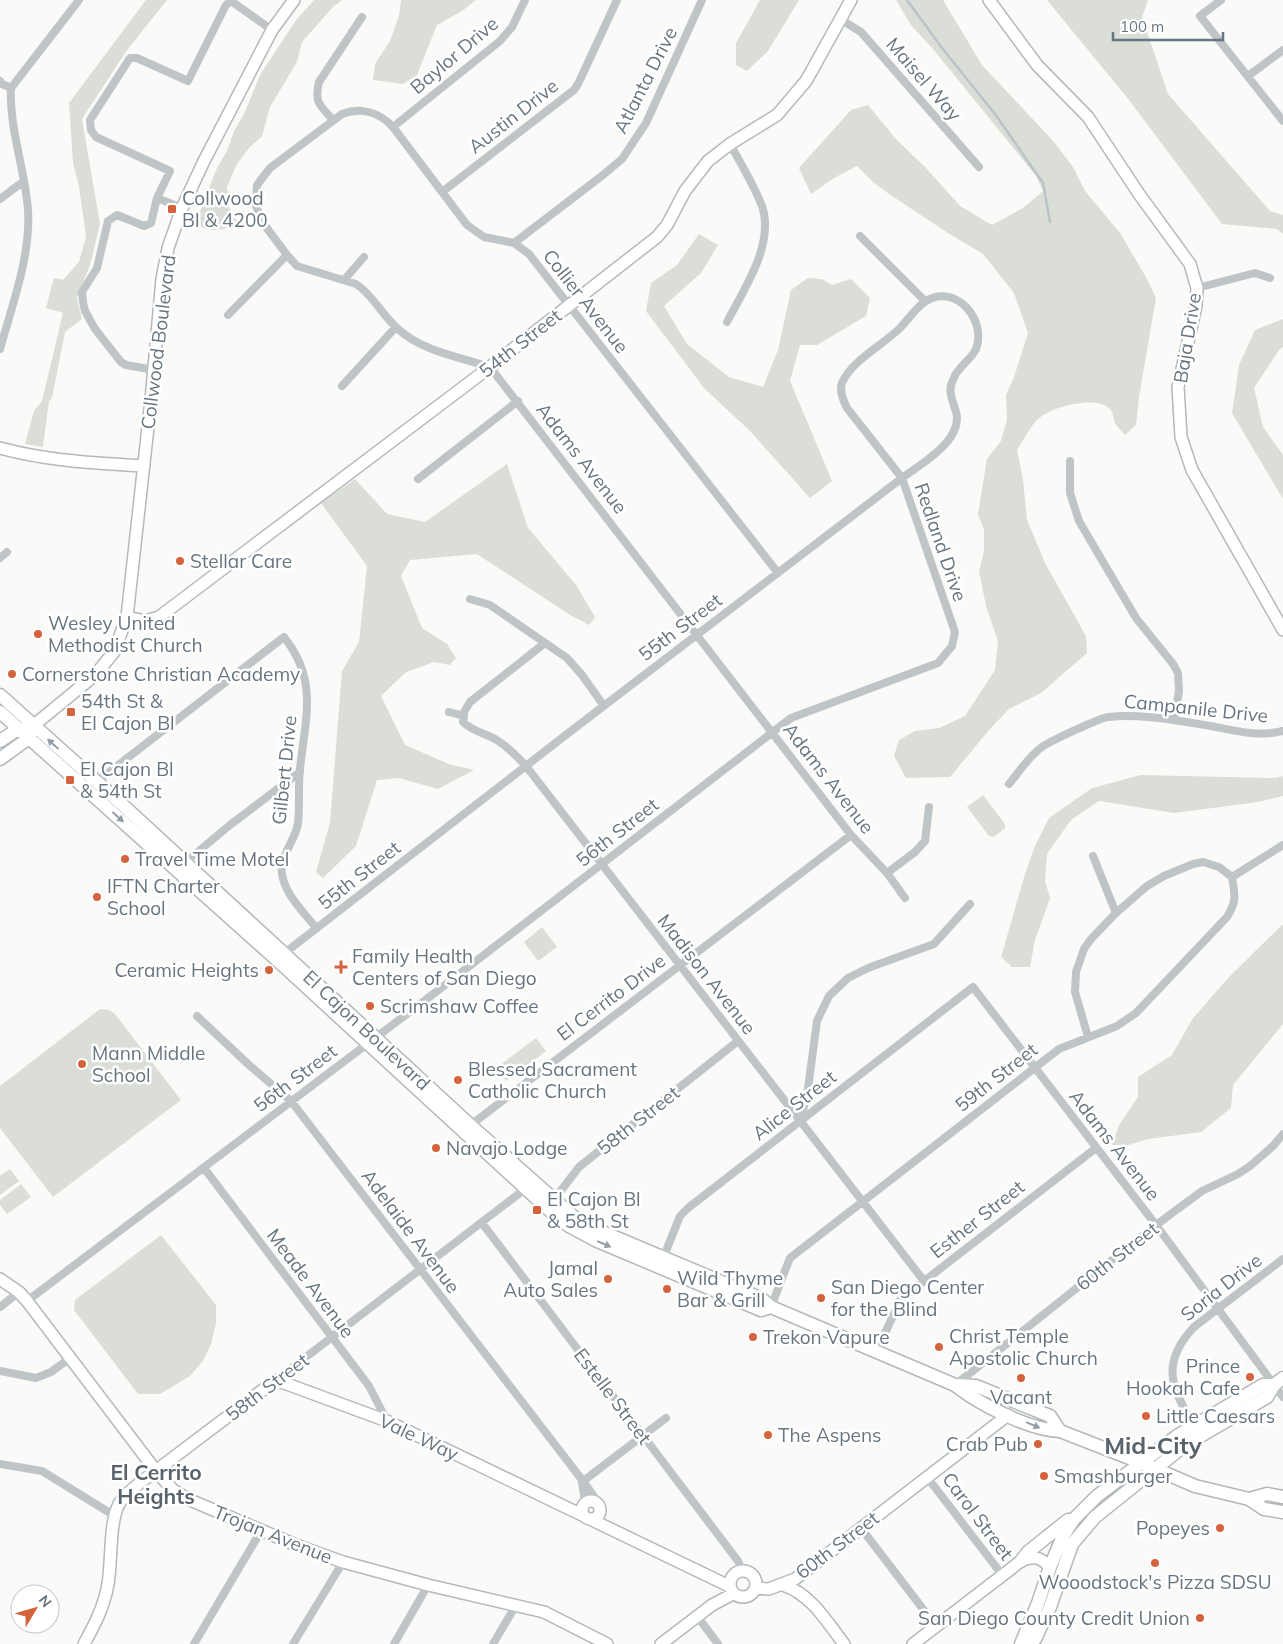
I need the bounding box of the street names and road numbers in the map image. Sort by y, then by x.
street label: Baylor Drive [405,11,503,99]
street label: Atlanta Drive [608,23,682,137]
street label: Maisel Way [881,32,967,126]
street label: Austin Drive [463,73,563,159]
street label: Collier Avenue [538,244,634,358]
street label: Collwood Boulevard [135,253,181,431]
street label: Baja Drive [1168,291,1206,385]
street label: 54th Street [474,303,566,383]
street label: Adams Avenue [531,398,633,518]
street label: Redland Drive [909,479,973,605]
street label: 55th Street [634,588,727,666]
street label: Campanile Drive [1123,688,1269,728]
street label: Gilbert Drive [266,714,302,826]
street label: Adams Avenue [778,718,880,838]
street label: 56th Street [571,792,663,872]
street label: 55th Street [313,835,405,915]
street label: Madison Avenue [653,909,761,1039]
street label: El Cerrito Drive [552,948,670,1046]
street label: El Cajon Boulevard [298,965,436,1095]
street label: 59th Street [950,1037,1042,1117]
street label: 56th Street [249,1039,342,1117]
street label: Alice Street [747,1065,841,1145]
street label: 58th Street [592,1080,684,1160]
street label: Adams Avenue [1064,1085,1166,1205]
street label: Adelaide Avenue [357,1164,465,1298]
street label: Esther Street [925,1175,1029,1263]
street label: 60th Street [1071,1216,1163,1296]
street label: Meade Avenue [262,1223,360,1343]
street label: Soria Drive [1176,1248,1266,1326]
street label: Estelle Street [569,1343,657,1449]
street label: 58th Street [221,1348,314,1426]
street label: Vale Way [375,1408,463,1466]
street label: Carol Street [937,1467,1019,1565]
street label: Trojan Avenue [210,1499,336,1569]
street label: 60th Street [791,1506,884,1584]

